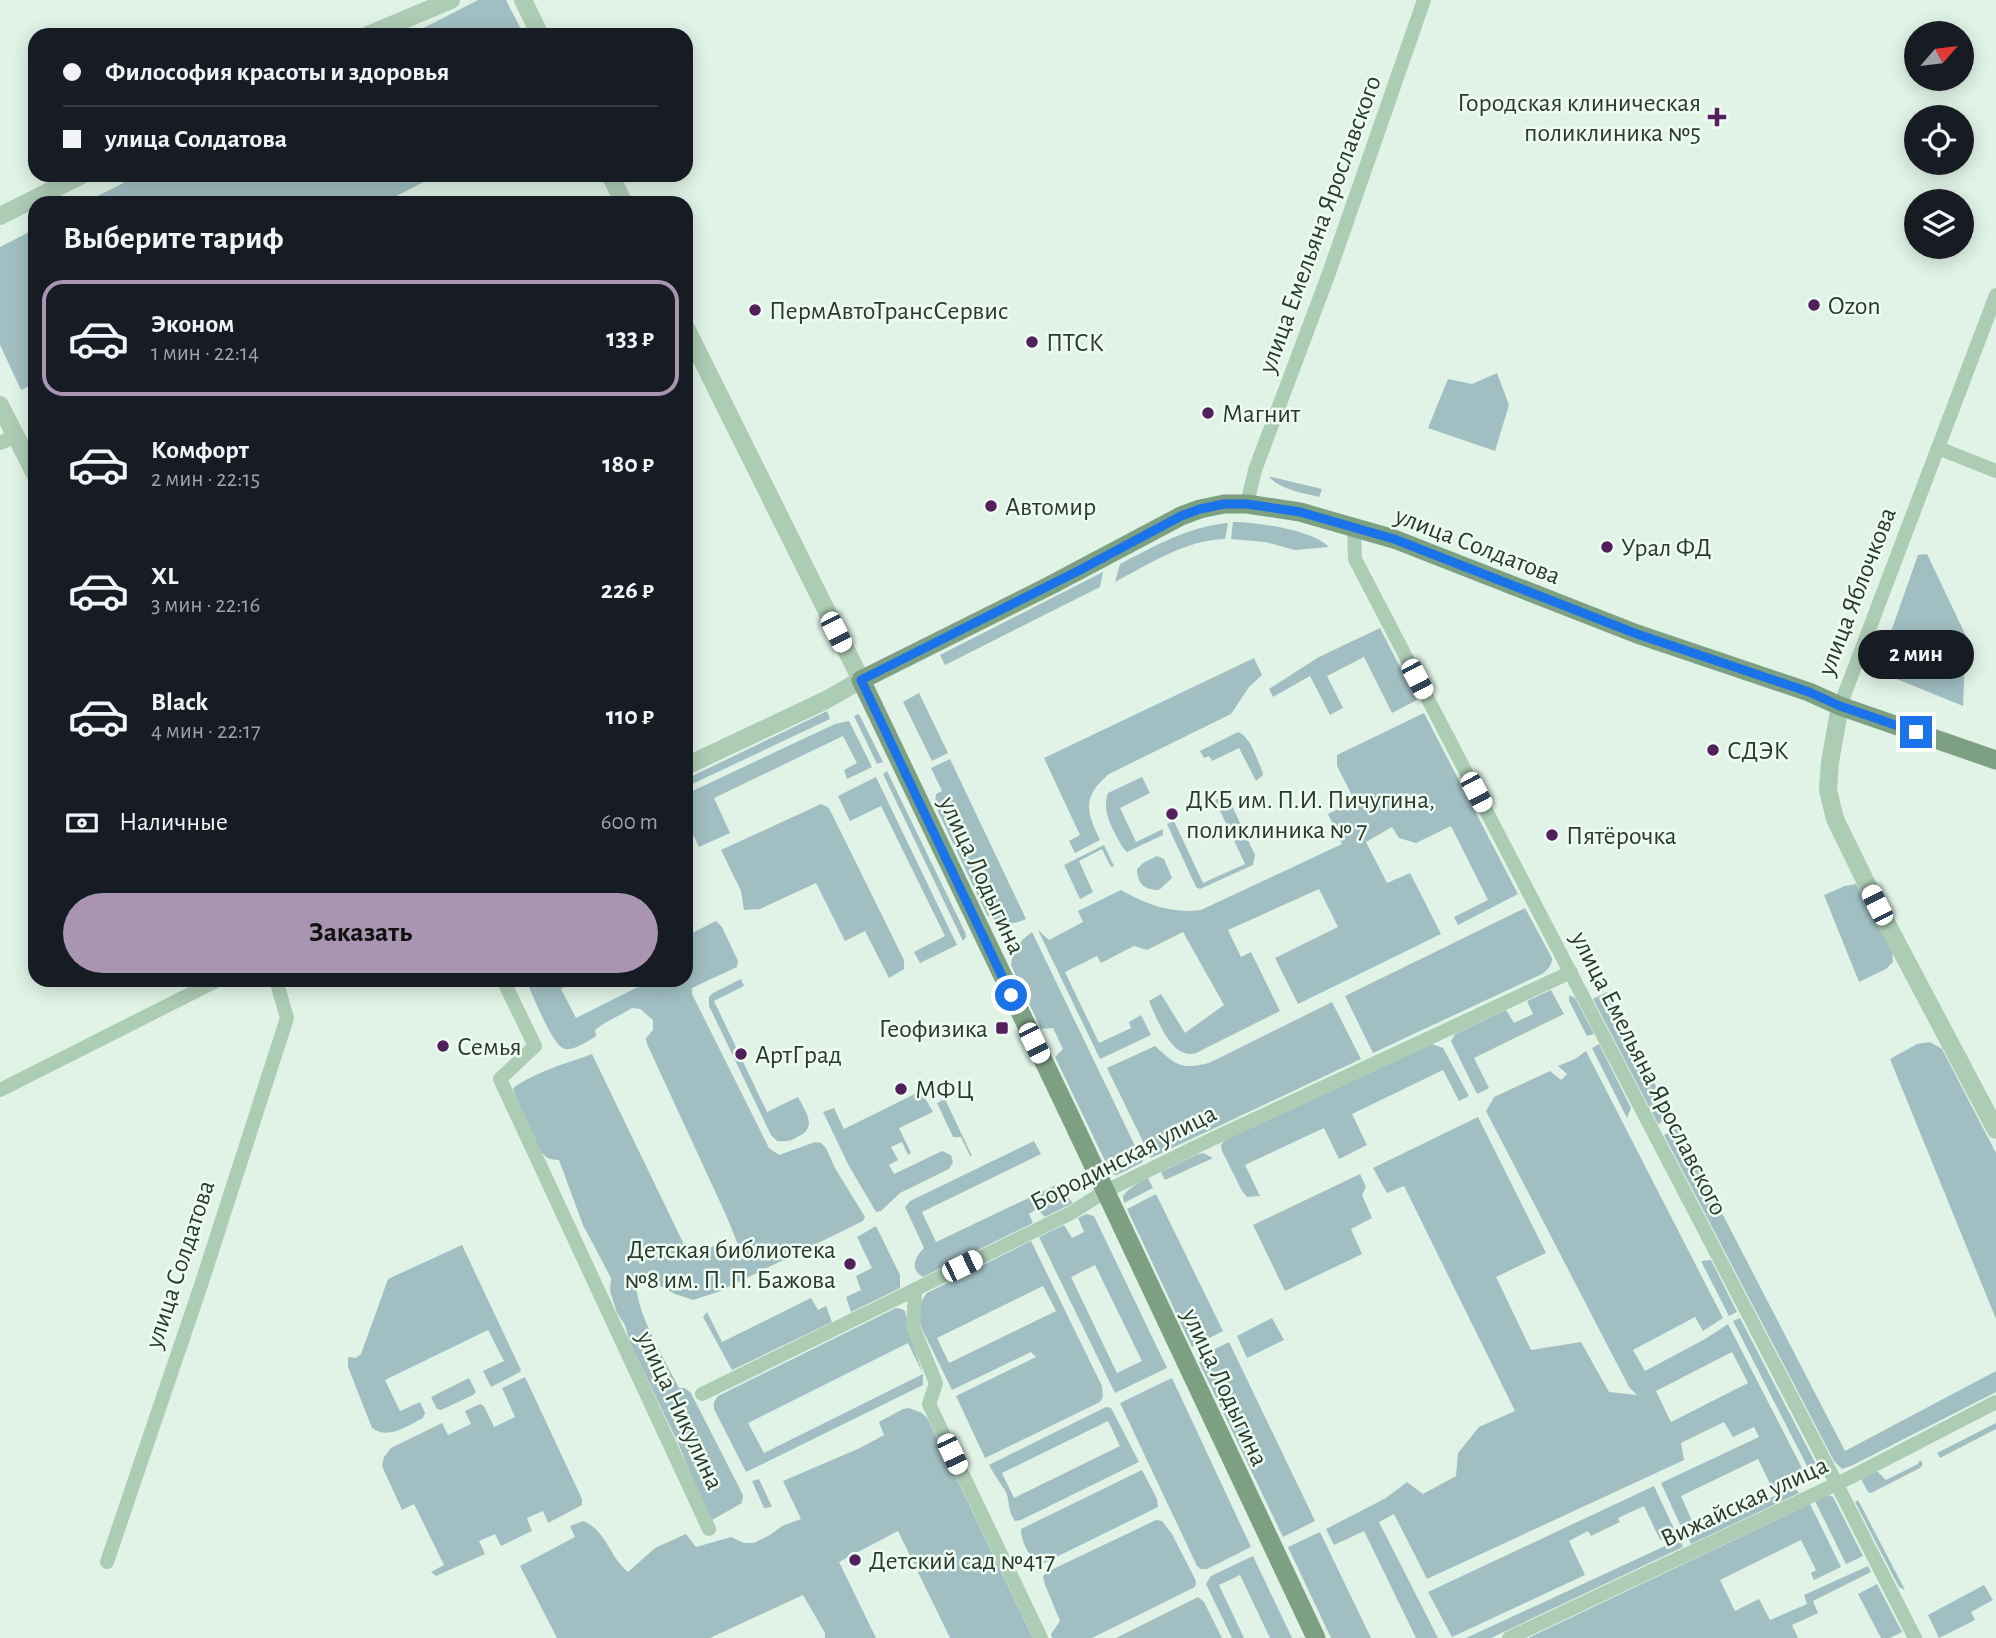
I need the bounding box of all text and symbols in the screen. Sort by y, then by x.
north arrow [1904,21,1974,91]
map controls [1904,21,1974,259]
text: Философия красоты и здоровья [105,59,449,85]
street label: улица Емельяна Ярославского [1254,72,1386,377]
place label: Городская клиническая поликлиника №5 [1457,90,1701,146]
button: locate [1904,105,1974,175]
marker: Городская клиническая поликлиника №5 [1707,107,1727,127]
text: улица Солдатова [105,126,287,152]
button: layers [1904,189,1974,259]
text: Выберите тариф [63,222,284,254]
place label: Ozon [1828,293,1881,319]
marker: Ozon [1806,297,1822,313]
place label: ПермАвтоТрансСервис [769,298,1008,324]
marker: ПермАвтоТрансСервис [747,302,763,318]
icon: car [67,307,130,370]
text: Эконом [151,311,234,337]
text: 133 ₽ [606,325,654,351]
place label: ПТСК [1046,330,1104,356]
marker: ПТСК [1024,334,1040,350]
text: 1 мин · 22:14 [151,342,259,365]
place label: Магнит [1222,401,1301,427]
marker: Магнит [1200,405,1216,421]
icon: car [67,433,130,496]
text: Комфорт [151,437,249,463]
text: 180 ₽ [602,451,654,477]
text: 2 мин · 22:15 [151,468,260,491]
place label: Автомир [1005,494,1096,520]
marker: Автомир [983,498,999,514]
street label: улица Солдатова [1390,502,1564,589]
street label: улица Яблочкова [1813,504,1901,680]
place label: Урал ФД [1621,535,1712,561]
marker: Урал ФД [1599,539,1615,555]
icon: car [67,559,130,622]
text: XL [151,563,178,589]
text: 226 ₽ [601,577,654,603]
text: 3 мин · 22:16 [151,594,260,617]
car [818,609,855,655]
callout: 2 мин [1858,630,1974,680]
text: 2 мин [1889,643,1943,666]
car [1398,656,1437,702]
icon: car [67,685,130,748]
text: Black [151,689,208,715]
text: 110 ₽ [606,703,654,729]
route end [1900,716,1932,748]
text: 4 мин · 22:17 [151,720,261,743]
place label: СДЭК [1727,738,1789,764]
marker: СДЭК [1705,742,1721,758]
car [1457,769,1496,815]
place label: ДКБ им. П.И. Пичугина, поликлиника № 7 [1186,787,1435,843]
street label: улица Лодыгина [934,792,1030,958]
icon: cash [63,804,101,842]
marker: ДКБ им. П.И. Пичугина, поликлиника № 7 [1164,806,1180,822]
text: Наличные [119,809,228,835]
text: 600 m [601,811,658,834]
place label: Пятёрочка [1566,823,1677,849]
marker: Пятёрочка [1544,827,1560,843]
car [1859,882,1896,928]
button: Заказать [63,893,658,973]
street label: улица Емельяна Ярославского [1566,927,1732,1219]
route start [995,979,1027,1011]
place label: Геофизика [879,1016,988,1042]
marker: Геофизика [994,1020,1010,1036]
car [1016,1020,1053,1066]
place label: Семья [457,1034,522,1060]
marker: Семья [435,1038,451,1054]
place label: АртГрад [755,1042,842,1068]
marker: АртГрад [733,1046,749,1062]
place label: МФЦ [915,1077,974,1103]
marker: МФЦ [893,1081,909,1097]
street label: Бородинская улица [1026,1100,1221,1216]
street label: улица Солдатова [140,1177,219,1352]
place label: Детская библиотека №8 им. П. П. Бажова [624,1237,836,1293]
car [939,1247,986,1285]
marker: Детская библиотека №8 им. П. П. Бажова [842,1256,858,1272]
street label: улица Лодыгина [1177,1304,1273,1470]
street label: улица Никулина [632,1326,728,1494]
car [934,1431,971,1477]
street label: Вижайская улица [1657,1452,1832,1552]
place label: Детский сад №417 [869,1548,1055,1574]
marker: Детский сад №417 [847,1552,863,1568]

